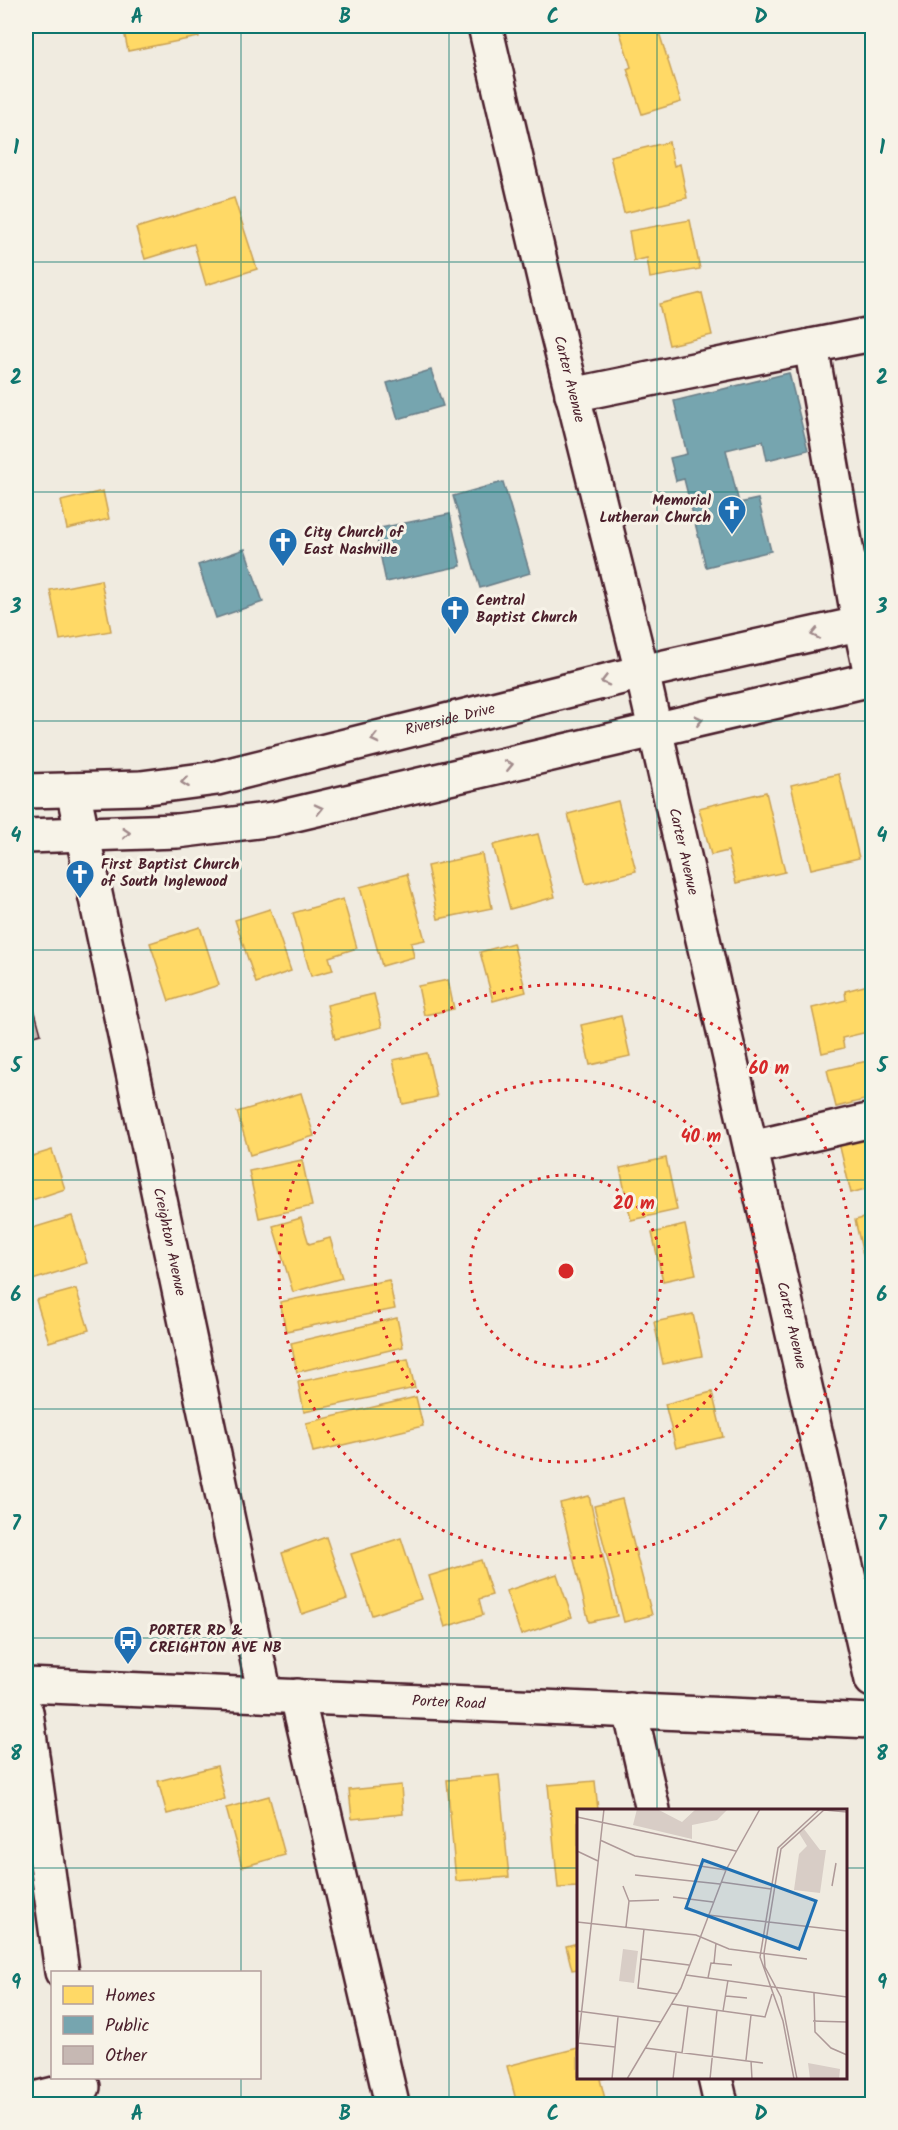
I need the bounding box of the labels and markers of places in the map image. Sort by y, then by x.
place label: Memorial Lutheran Church [600,489,711,530]
church icon: Memorial Lutheran Church [716,494,748,536]
place label: City Church of East Nashville [304,521,404,562]
church icon: City Church of East Nashville [267,526,299,568]
place label: Central Baptist Church [476,589,578,630]
church icon: Central Baptist Church [439,594,471,636]
place label: First Baptist Church of South Inglewood [101,853,240,894]
church icon: First Baptist Church of South Inglewood [64,858,96,900]
centre of rings [556,1261,576,1281]
place label: PORTER RD & CREIGHTON AVE NB [149,1619,282,1660]
bus stop icon: PORTER RD & CREIGHTON AVE NB [112,1624,144,1666]

